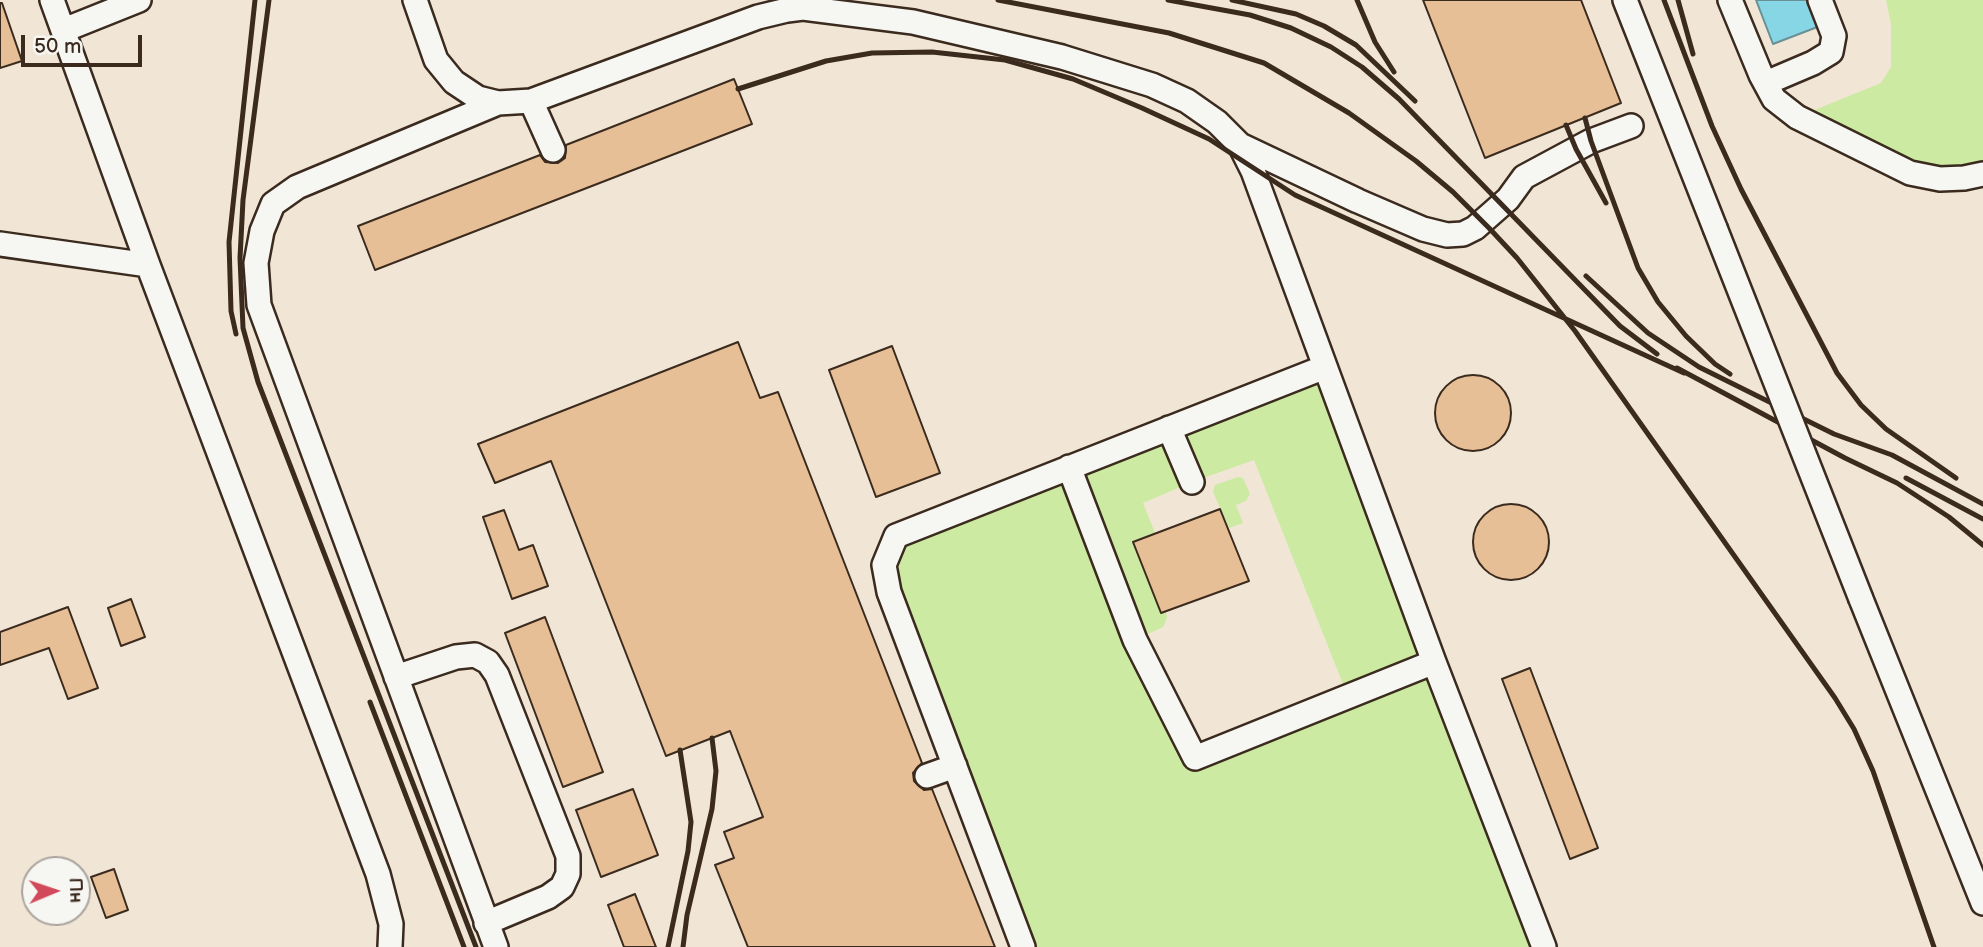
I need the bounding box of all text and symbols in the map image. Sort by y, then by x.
scale bar [24,21,145,65]
text: 50 m [34,34,81,59]
north arrow [21,856,91,926]
text: Пн [64,877,87,903]

